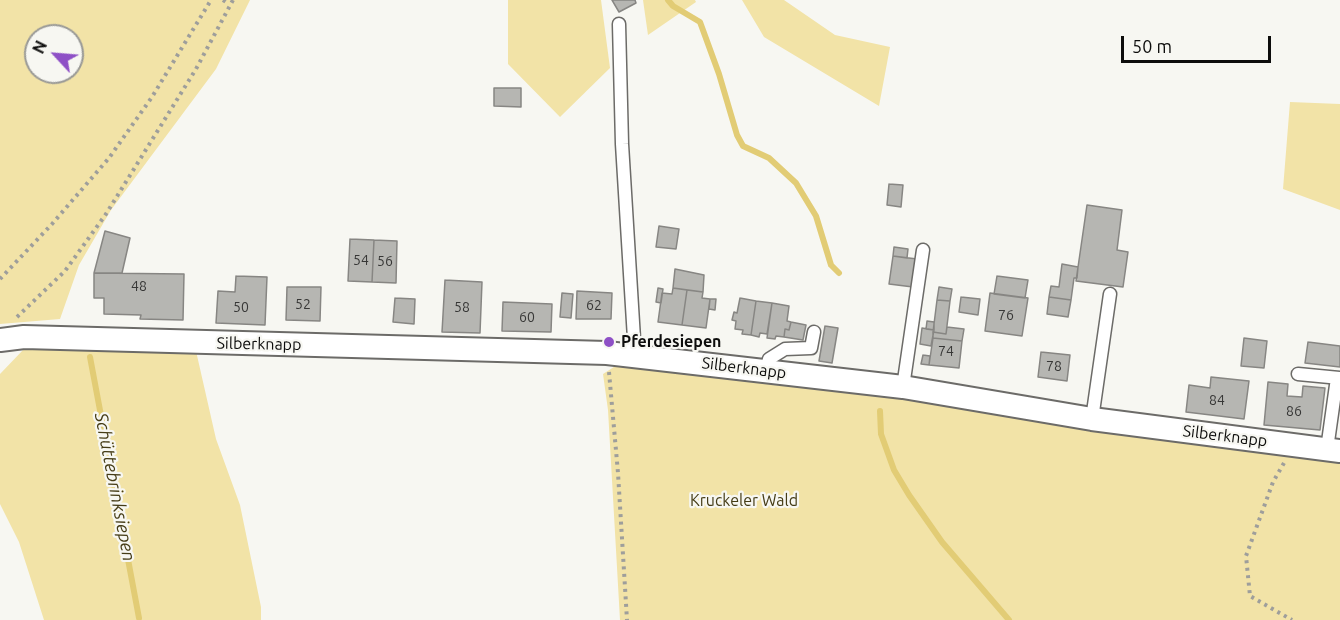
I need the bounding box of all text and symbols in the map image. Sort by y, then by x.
north arrow [24,24,84,84]
scale bar [1124,24,1274,62]
text: 50 m [1132,36,1172,56]
text: N [29,38,50,56]
house number: 54 [353,252,369,268]
house number: 56 [377,253,393,269]
house number: 48 [131,278,147,294]
house number: 52 [295,296,311,312]
house number: 62 [586,297,602,313]
house number: 50 [233,299,249,315]
house number: 58 [454,299,470,315]
house number: 76 [998,307,1014,323]
house number: 60 [519,309,535,325]
place label: Pferdesiepen [621,332,721,352]
street label: Silberknapp [216,334,302,354]
marker: Pferdesiepen [602,335,616,349]
house number: 74 [938,343,954,359]
street label: Silberknapp [701,353,787,383]
house number: 78 [1046,358,1062,374]
house number: 84 [1209,392,1225,408]
house number: 86 [1286,403,1302,419]
water label: Schüttebrinksiepen [90,411,140,563]
street label: Silberknapp [1182,421,1268,451]
park label: Kruckeler Wald [690,491,798,511]

